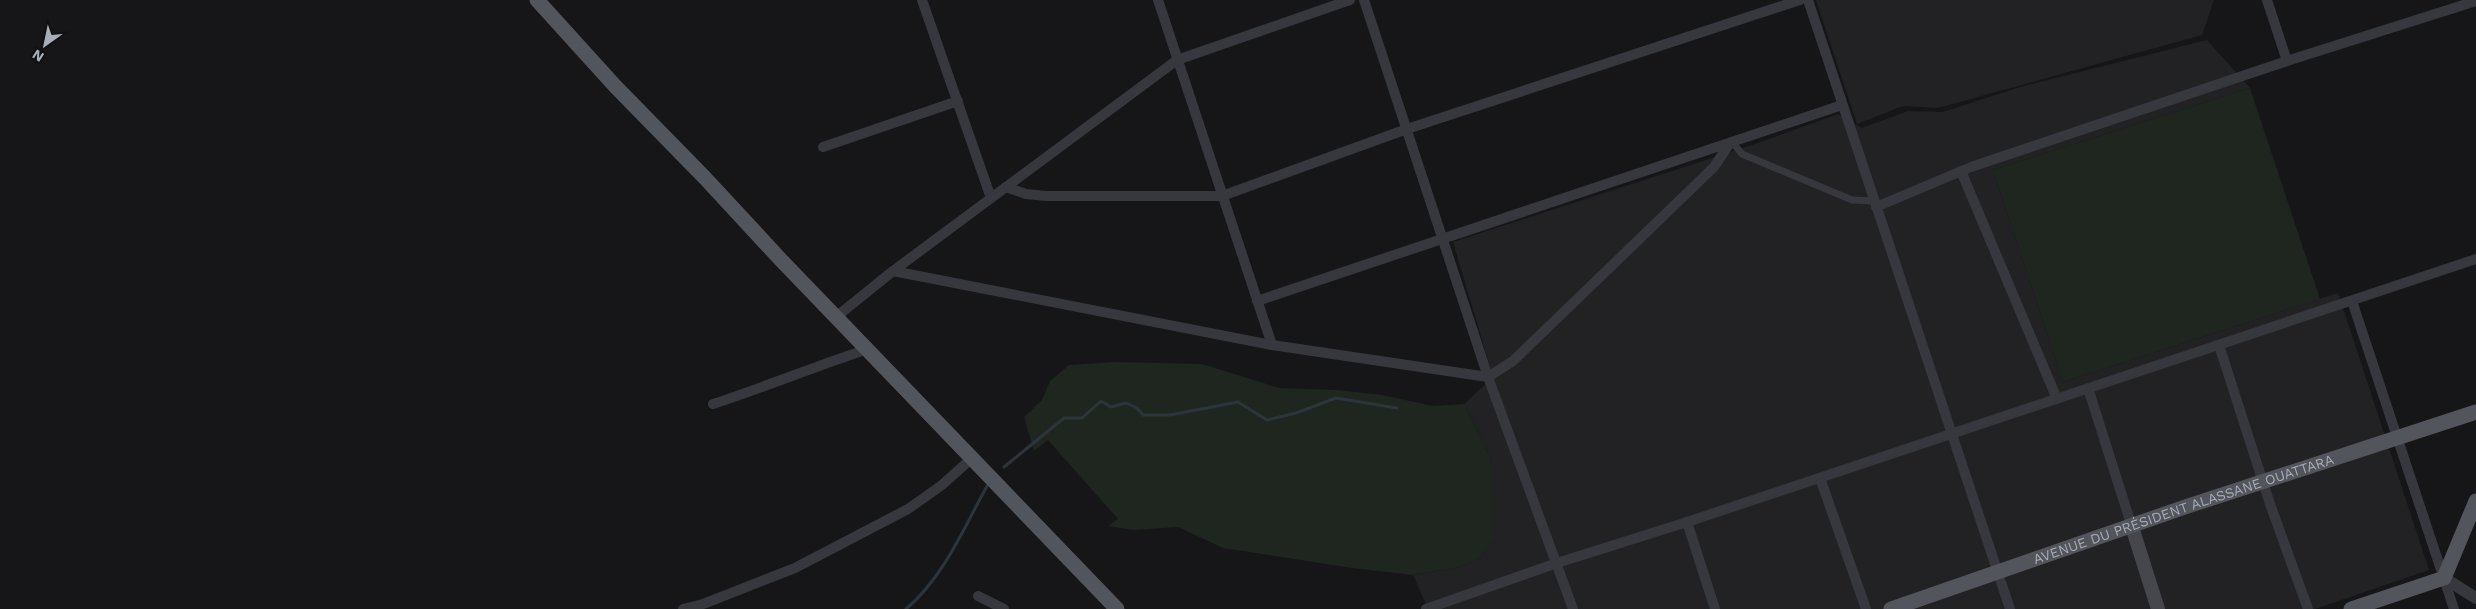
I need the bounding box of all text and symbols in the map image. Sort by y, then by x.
north arrow [20,20,70,70]
text: N [29,46,47,65]
street label: AVENUE DU PRÉSIDENT ALASSANE OUATTARA [2031,451,2336,567]

